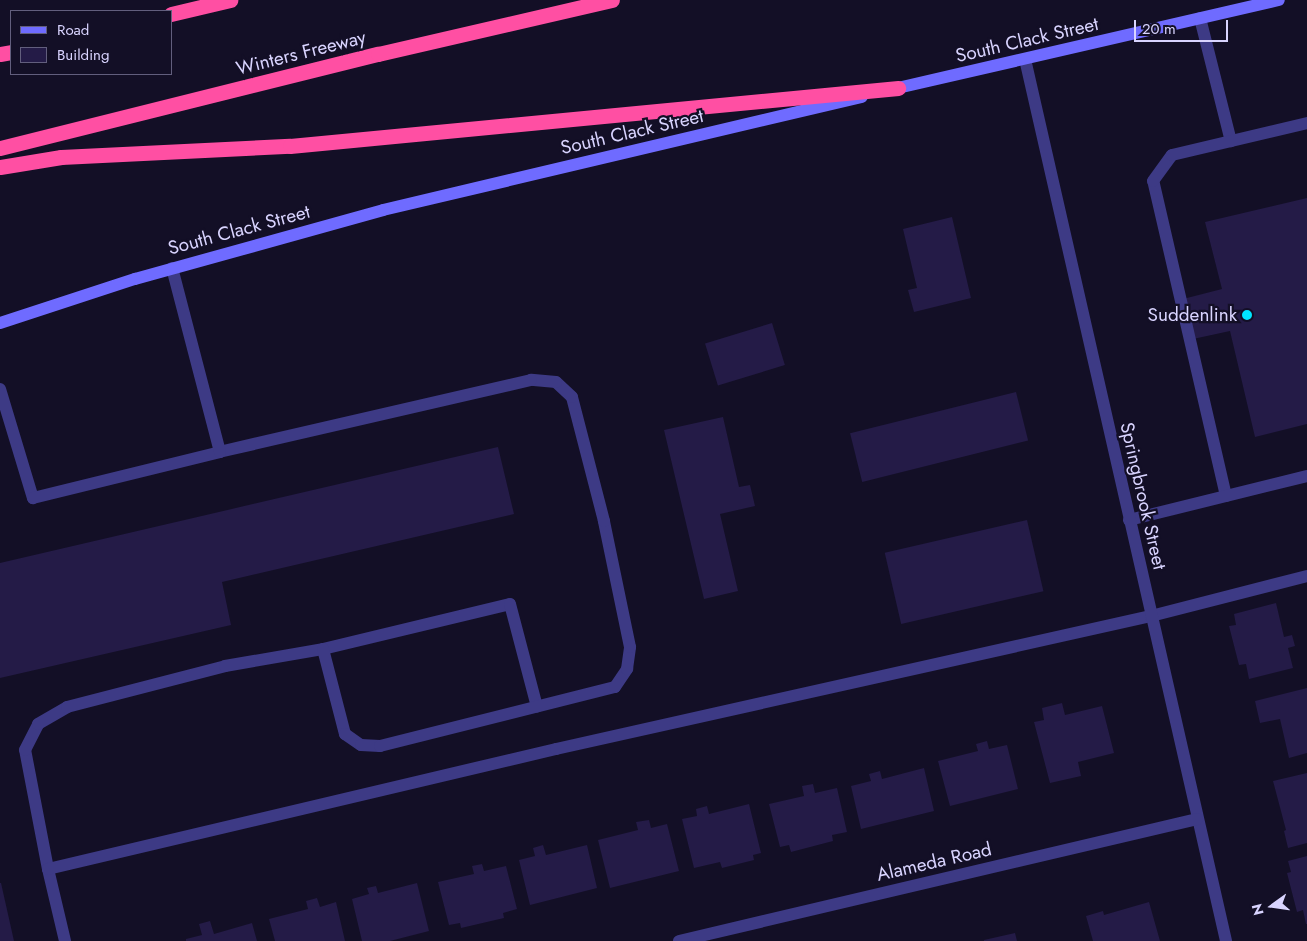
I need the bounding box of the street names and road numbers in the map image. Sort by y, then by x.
street label: South Clack Street [953,12,1101,68]
street label: Winters Freeway [234,26,368,80]
street label: South Clack Street [558,104,706,160]
street label: South Clack Street [166,200,312,260]
street label: Springbrook Street [1115,420,1171,572]
street label: Alameda Road [874,838,994,886]

